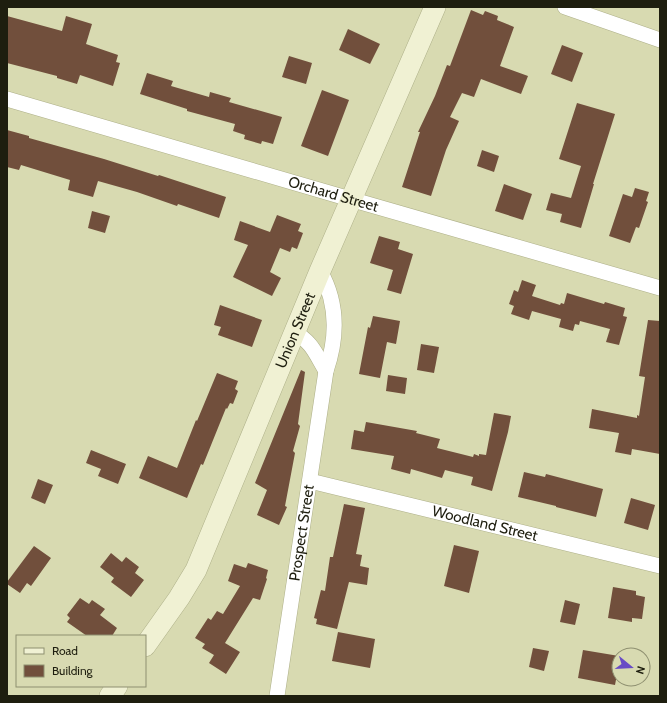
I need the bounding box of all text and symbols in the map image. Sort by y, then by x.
street label: Orchard Street [286,173,381,216]
street label: Union Street [272,290,319,371]
street label: Prospect Street [285,483,318,582]
street label: Woodland Street [430,502,539,545]
legend [16,635,146,687]
text: Road [52,643,78,658]
north arrow [611,647,651,687]
text: Building [52,663,94,678]
text: N [633,664,648,676]

